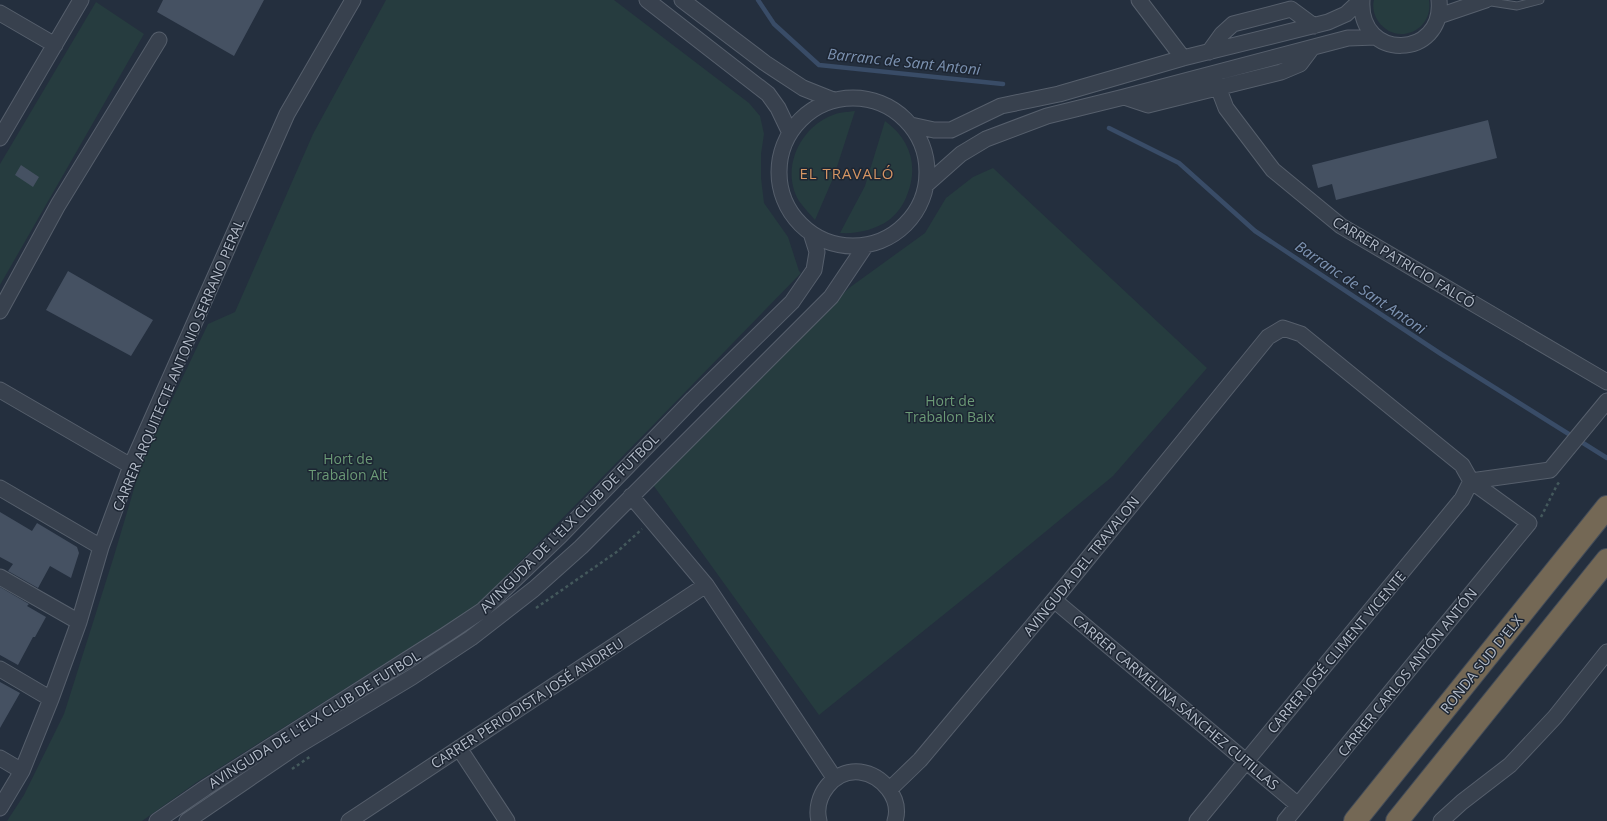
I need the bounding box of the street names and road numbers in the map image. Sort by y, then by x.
street label: CARRER PATRICIO FALCÓ [1329,212,1479,312]
street label: CARRER ARQUITECTE ANTONIO SERRANO PERAL [108,216,248,514]
street label: AVINGUDA DE L'ELX CLUB DE FUTBOL [475,429,663,617]
street label: AVINGUDA DEL TRAVALON [1019,492,1143,640]
street label: CARRER JOSÉ CLIMENT VICENTE [1263,567,1409,737]
street label: CARRER CARLOS ANTÓN ANTÓN [1333,584,1481,760]
street label: CARRER CARMELINA SÁNCHEZ CUTILLAS [1069,610,1283,794]
street label: RONDA SUD D'ELX [1436,610,1527,717]
street label: CARRER PERIODISTA JOSÉ ANDREU [427,633,627,773]
street label: AVINGUDA DE L'ELX CLUB DE FUTBOL [204,646,424,792]

